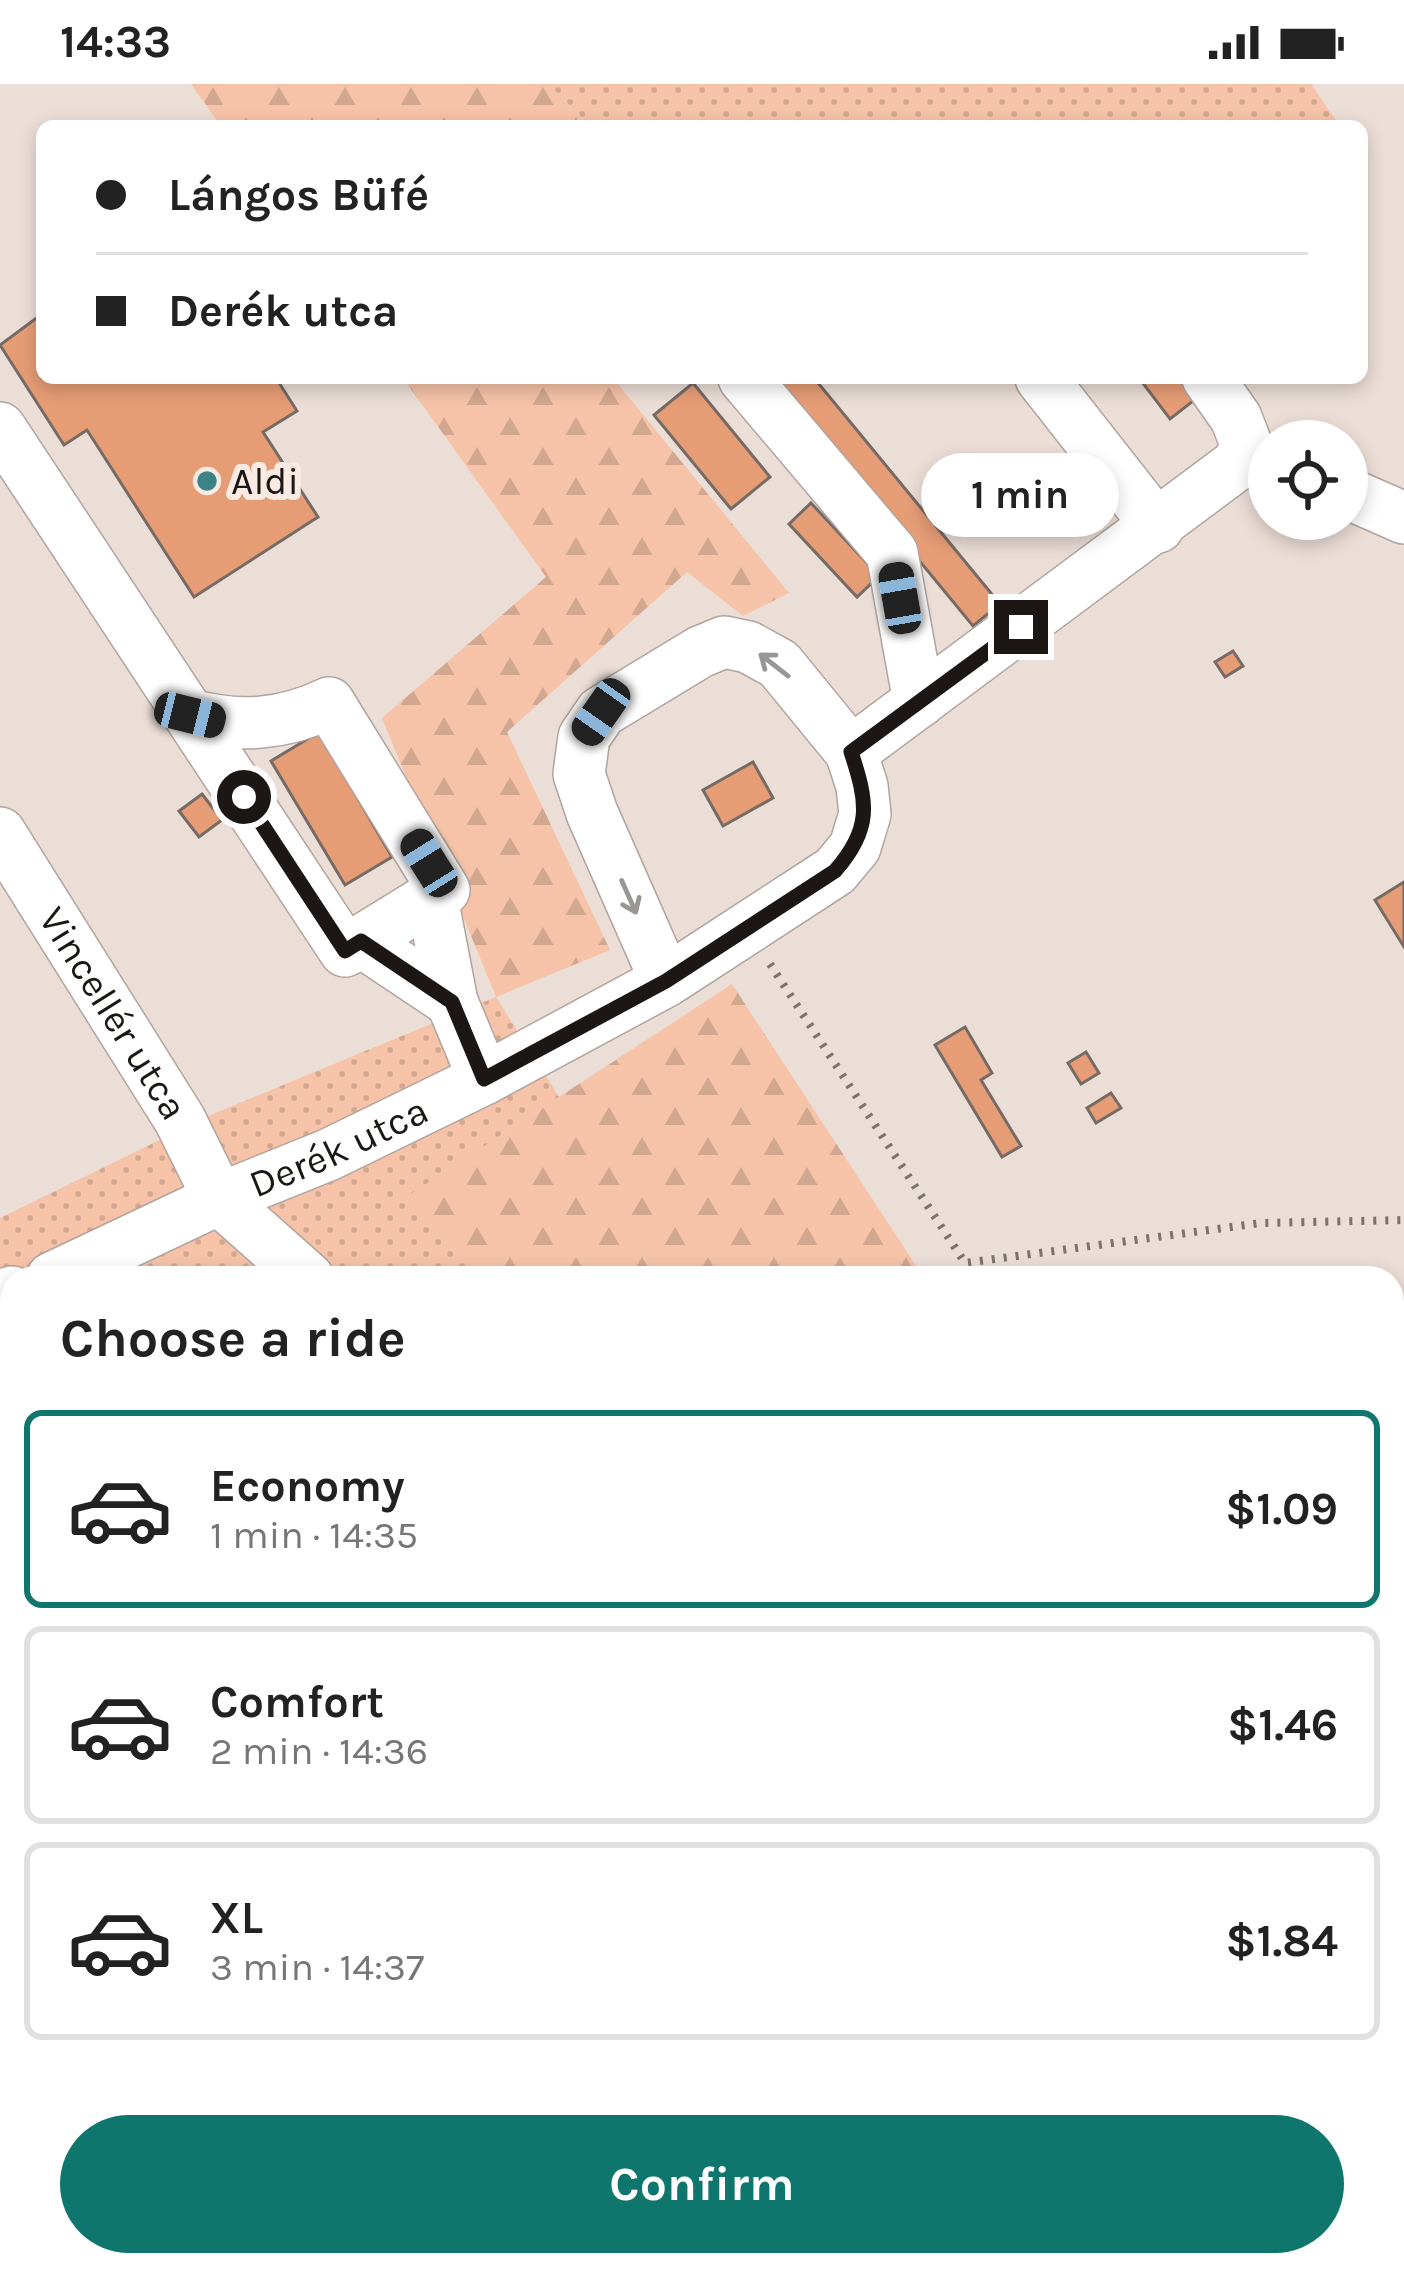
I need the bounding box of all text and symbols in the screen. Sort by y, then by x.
text: 14:33 [60,16,171,68]
text: Lángos Büfé [168,169,429,221]
text: Derék utca [168,285,398,337]
map controls [1248,420,1368,540]
button: locate [1248,420,1368,540]
callout: 1 min [922,453,1120,537]
place label: Aldi [231,458,299,504]
marker: Aldi [194,468,220,494]
text: 1 min [971,472,1069,518]
car [876,559,924,637]
route end [994,600,1048,654]
one-way arrow [759,652,790,679]
car [566,672,636,752]
car [151,689,229,741]
route start [217,770,271,824]
car [395,823,463,903]
one-way arrow [619,878,641,914]
street label: Vincellér utca [29,899,197,1128]
street label: Derék utca [243,1087,435,1207]
text: Choose a ride [60,1306,406,1370]
icon: car [66,1455,174,1563]
text: Economy [210,1460,405,1512]
text: $1.09 [1225,1483,1338,1535]
text: 1 min · 14:35 [210,1512,418,1558]
icon: car [66,1671,174,1779]
text: Comfort [210,1676,384,1728]
text: $1.46 [1227,1699,1338,1751]
text: 2 min · 14:36 [210,1728,428,1774]
icon: car [66,1887,174,1995]
text: XL [210,1892,263,1944]
text: $1.84 [1225,1915,1338,1967]
text: 3 min · 14:37 [210,1944,424,1990]
button: Confirm [60,2115,1344,2253]

